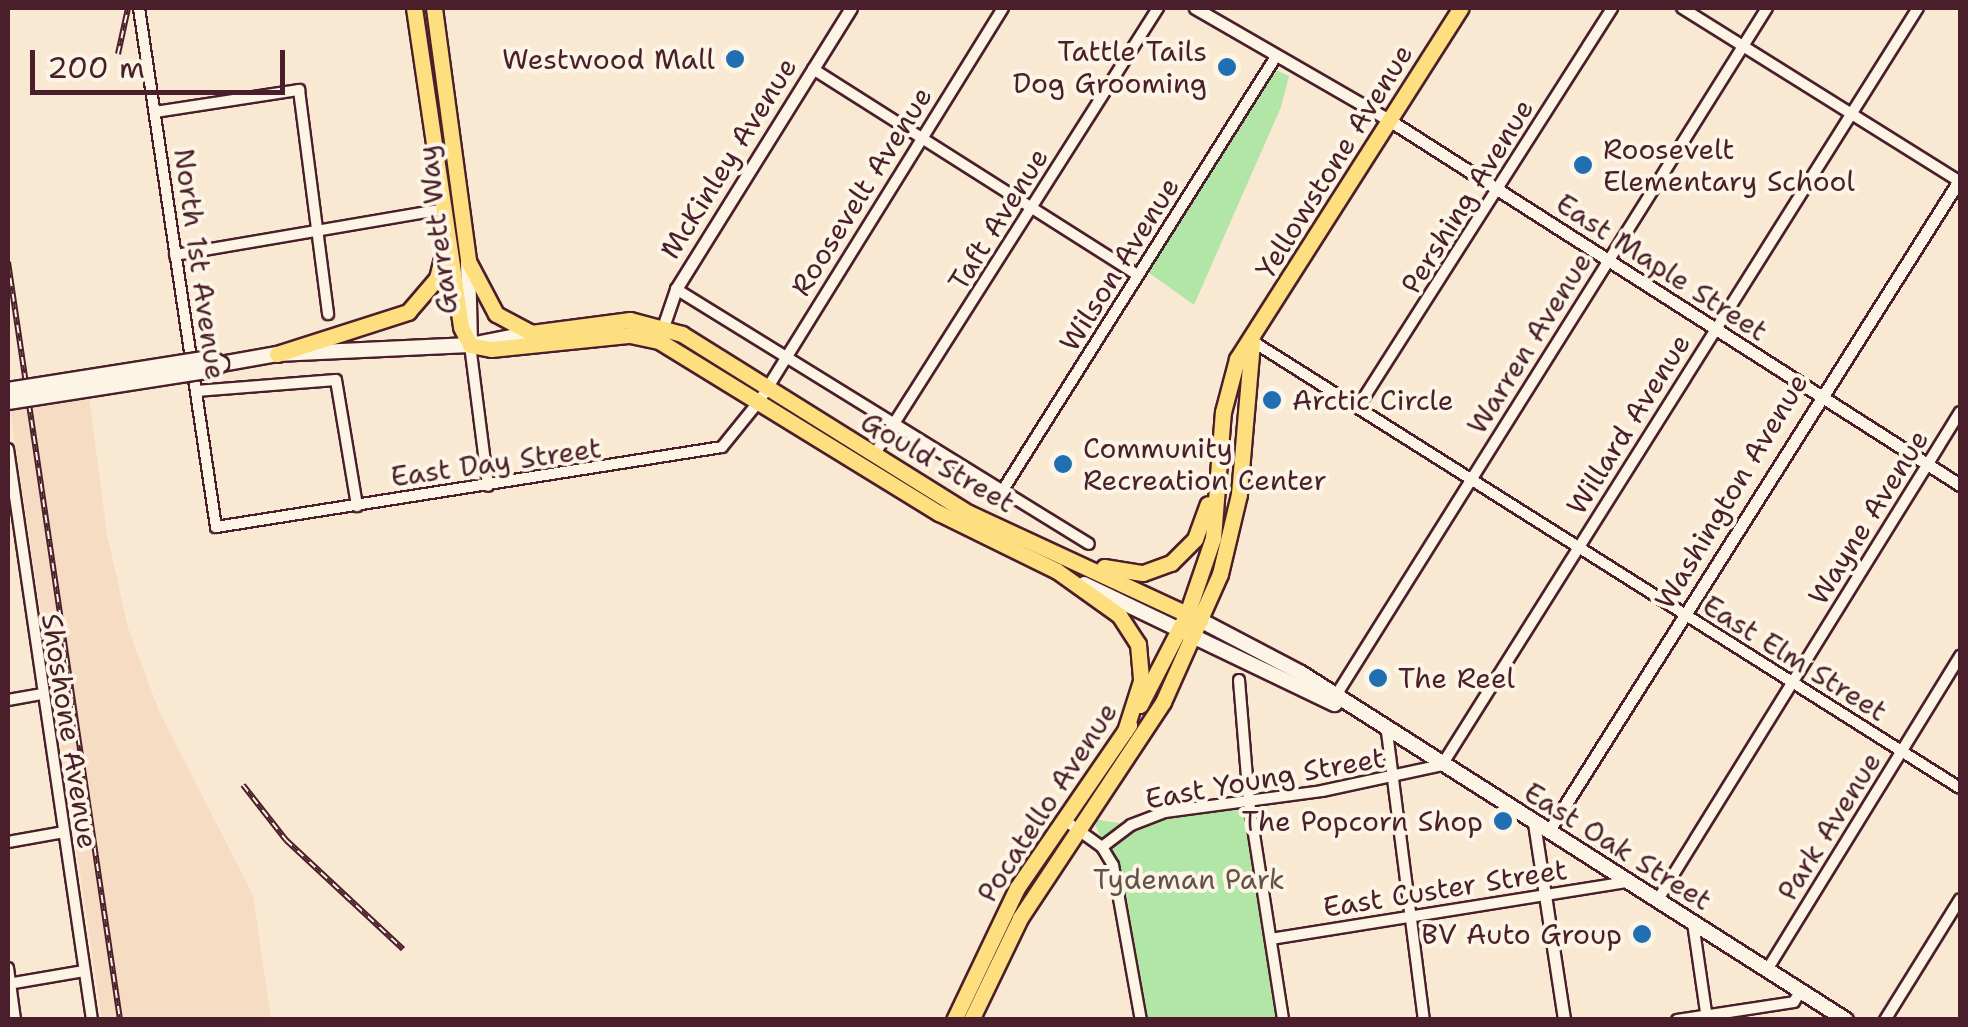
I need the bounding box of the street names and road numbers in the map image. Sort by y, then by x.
street label: Yellowstone Avenue [1248,38,1420,284]
street label: McKinley Avenue [653,51,803,265]
street label: Roosevelt Avenue [783,80,939,302]
street label: Pershing Avenue [1394,93,1540,299]
street label: Taft Avenue [941,142,1055,296]
street label: Garrett Way [410,144,464,316]
street label: North 1st Avenue [167,146,233,382]
street label: Wilson Avenue [1052,171,1186,357]
street label: East Maple Street [1550,186,1774,348]
street label: Warren Avenue [1460,246,1598,440]
street label: Willard Avenue [1559,328,1697,520]
street label: Washington Avenue [1647,367,1815,615]
street label: Gould Street [855,404,1021,520]
street label: Wayne Avenue [1801,423,1935,611]
street label: East Day Street [389,431,603,493]
street label: East Elm Street [1697,588,1893,728]
street label: Shoshone Avenue [35,611,105,851]
street label: Pocatello Avenue [970,696,1124,908]
street label: East Young Street [1143,740,1387,816]
street label: Park Avenue [1770,746,1888,906]
street label: East Oak Street [1518,775,1718,917]
street label: East Custer Street [1320,852,1570,924]

